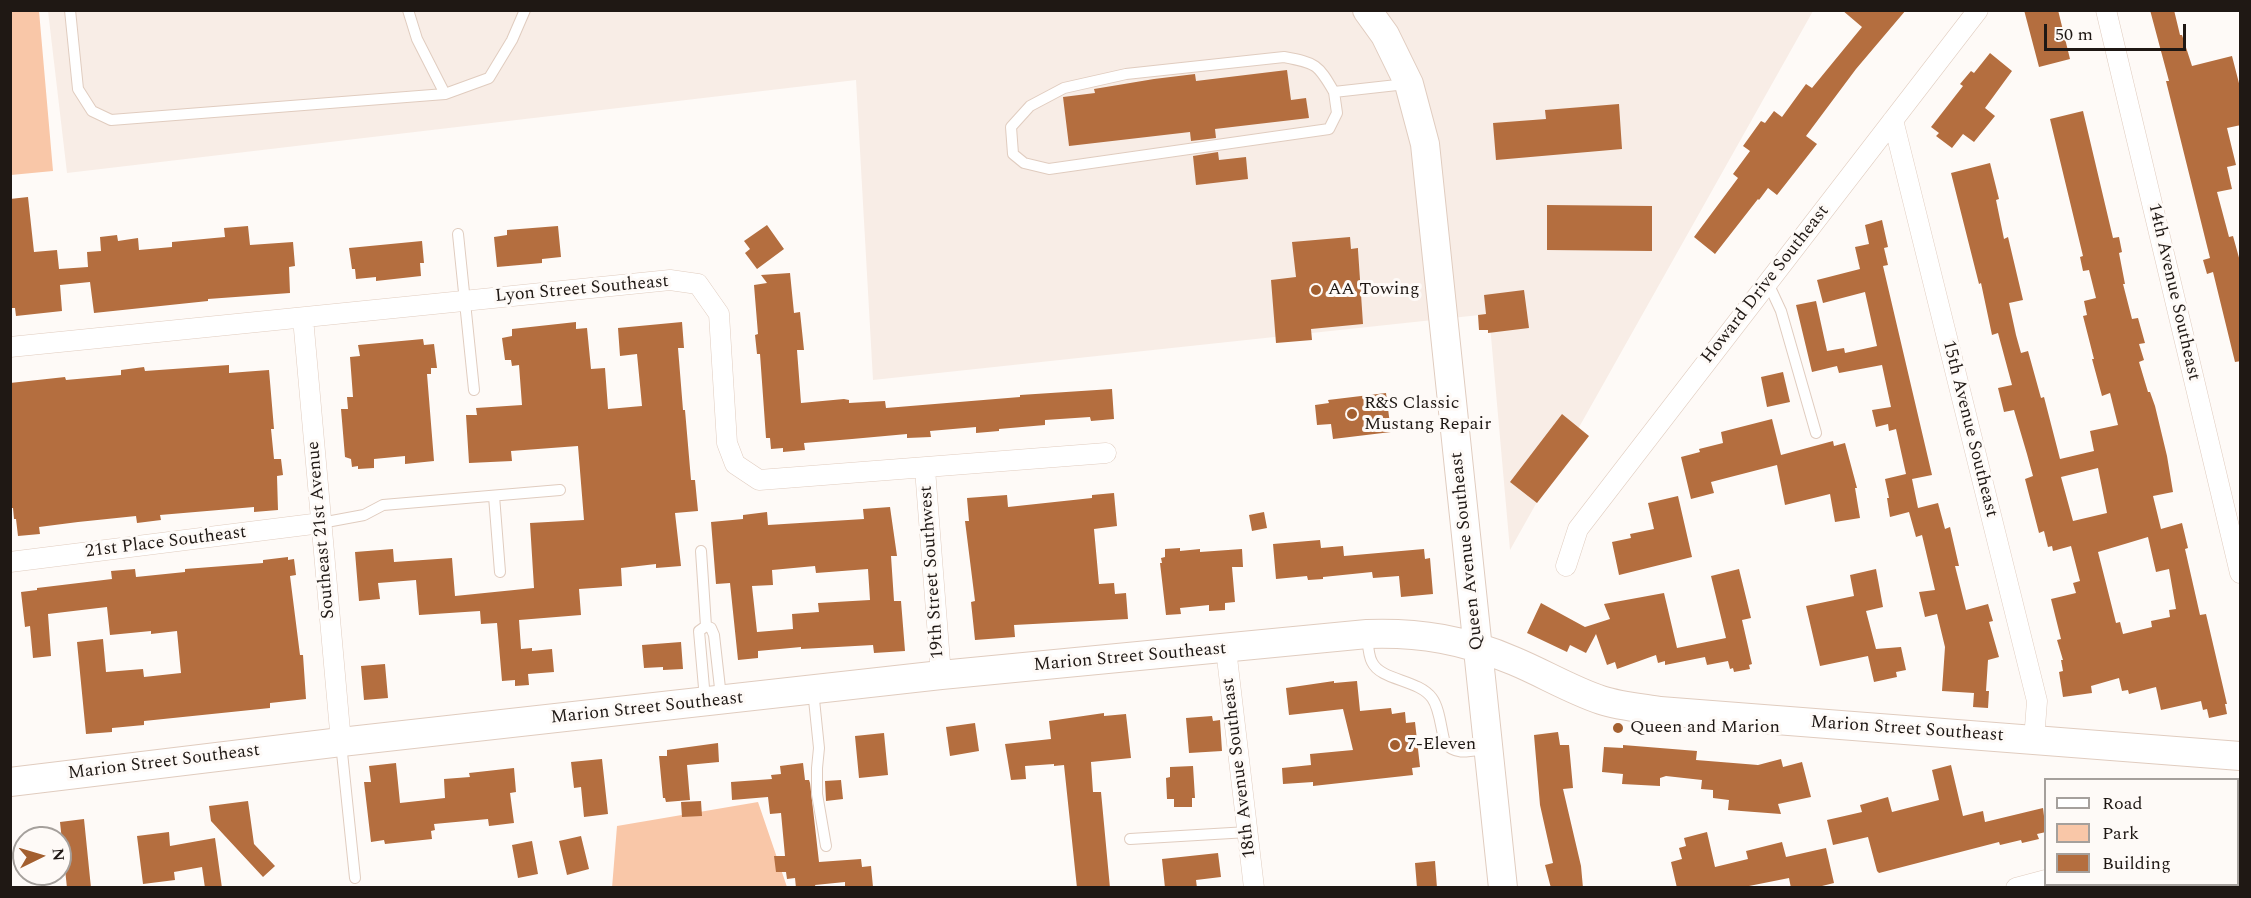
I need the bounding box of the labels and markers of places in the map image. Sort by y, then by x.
place label: AA Towing [1328,279,1419,301]
marker: AA Towing [1309,283,1323,297]
place label: R&S Classic Mustang Repair [1364,393,1491,436]
marker: R&S Classic Mustang Repair [1345,407,1359,421]
place label: Queen and Marion [1630,717,1780,739]
marker: Queen and Marion [1611,721,1625,735]
place label: 7-Eleven [1407,734,1476,756]
marker: 7-Eleven [1388,738,1402,752]

